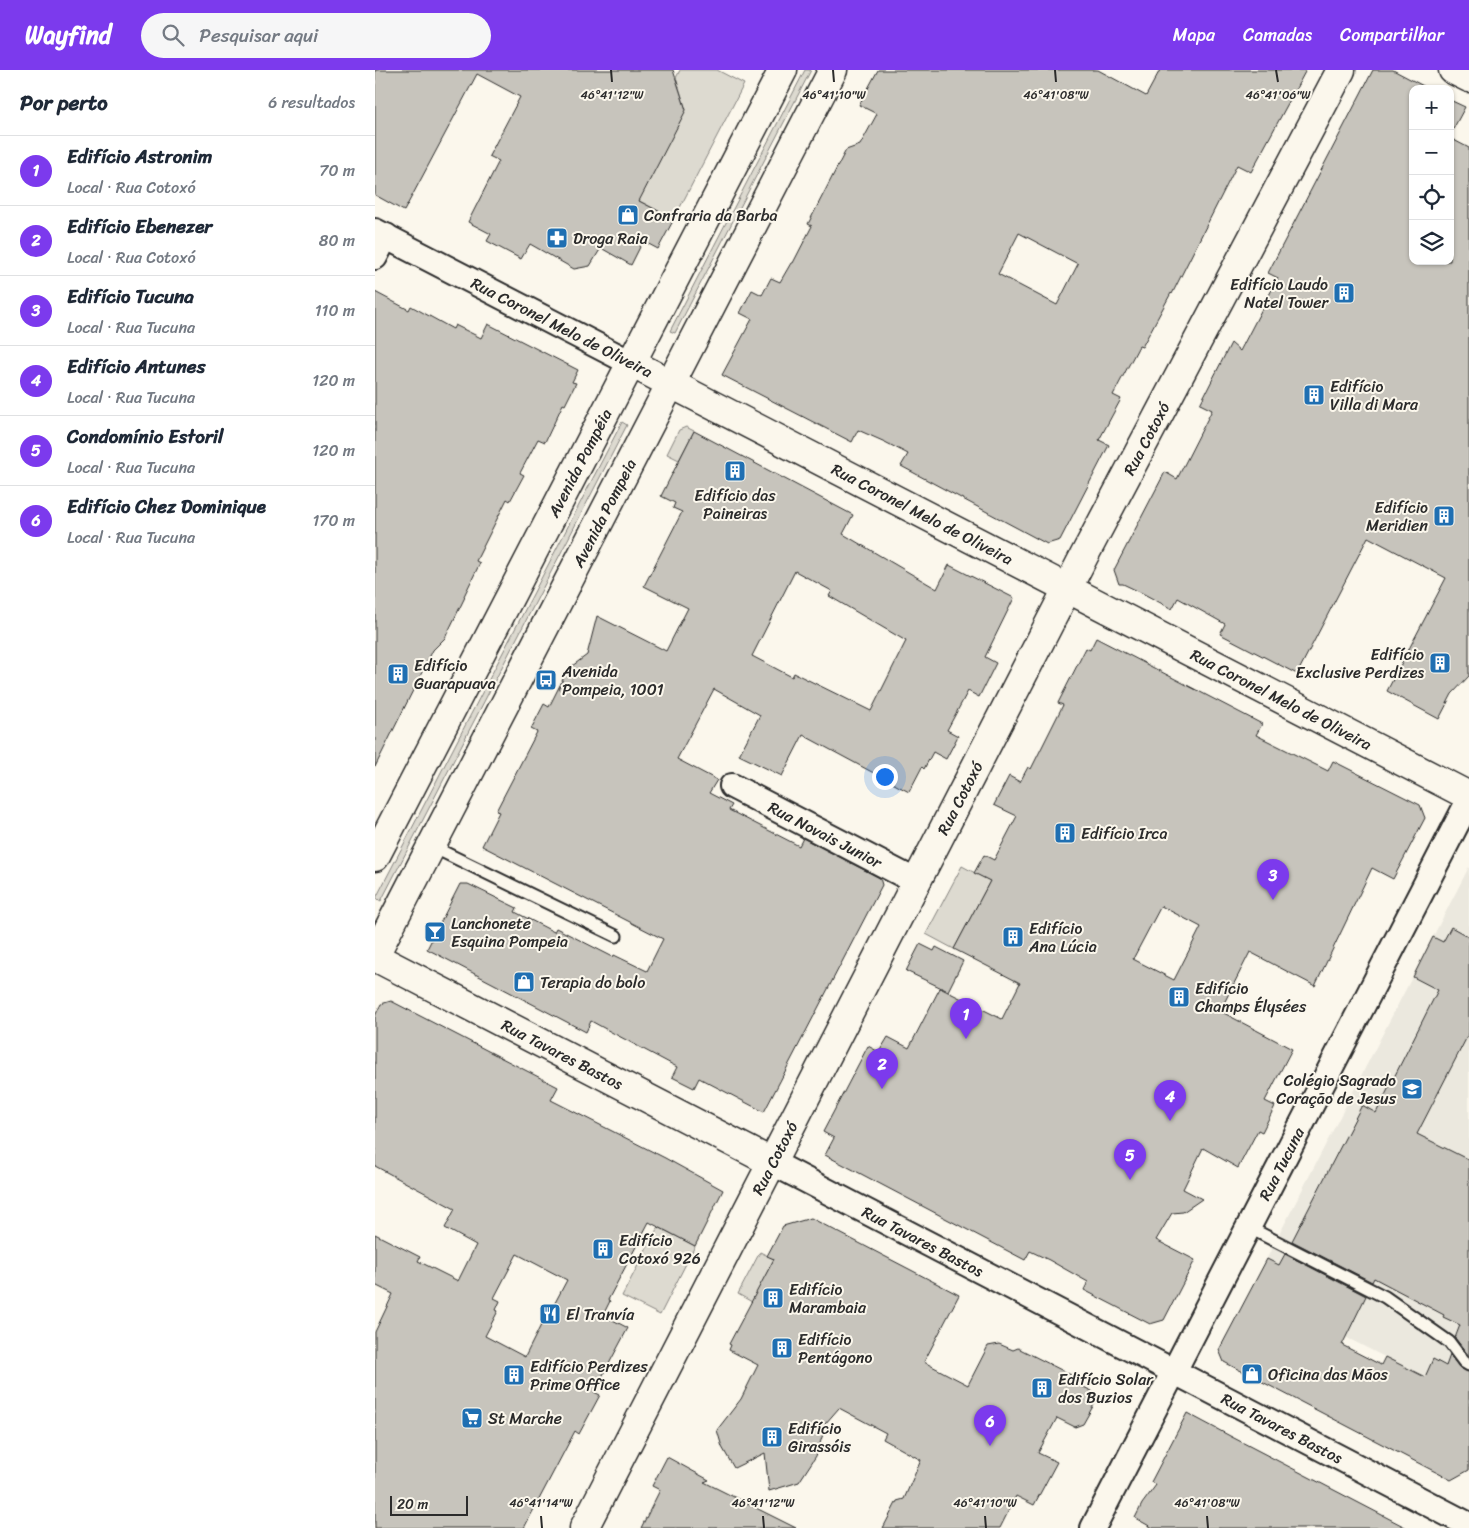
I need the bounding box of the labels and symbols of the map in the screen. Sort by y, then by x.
text: 46°41'12"W [581,84,644,106]
text: 46°41'10"W [802,84,867,106]
text: 46°41'08"W [1023,84,1090,106]
text: 46°41'06"W [1245,84,1311,106]
place label: Confraria da Barba [644,201,778,230]
shop icon: Confraria da Barba [616,203,640,227]
place label: Droga Raia [573,224,649,253]
pharmacy icon: Droga Raia [545,226,569,250]
street label: Rua Coronel Melo de Oliveira [466,269,658,386]
place label: Edifício Laudo Natel Tower [1230,270,1329,317]
building icon: Edifício Laudo Natel Tower [1332,281,1356,305]
place label: Edifício Villa di Mara [1330,372,1419,419]
building icon: Edifício Villa di Mara [1302,383,1326,407]
street label: Rua Cotoxó [1115,396,1178,481]
street label: Avenida Pompéia [539,403,620,524]
street label: Avenida Pompeia [564,453,645,573]
street label: Rua Coronel Melo de Oliveira [826,455,1018,573]
building icon: Edifício das Paineiras [723,459,747,483]
place label: Edifício das Paineiras [694,481,776,528]
place label: Edifício Meridien [1366,493,1428,540]
building icon: Edifício Meridien [1432,504,1456,528]
street label: Rua Coronel Melo de Oliveira [1185,640,1377,759]
place label: Edifício Exclusive Perdizes [1296,640,1424,687]
place label: Edifício Guarapuava [414,651,496,698]
building icon: Edifício Exclusive Perdizes [1428,651,1452,675]
place label: Avenida Pompeia, 1001 [561,657,664,704]
building icon: Edifício Guarapuava [386,662,410,686]
bus stop icon: Avenida Pompeia, 1001 [534,668,558,692]
street label: Rua Cotoxó [929,755,992,840]
your location [872,764,898,790]
street label: Rua Novais Junior [763,793,888,877]
place label: Edifício Irca [1081,819,1167,848]
building icon: Edifício Irca [1053,821,1077,845]
pin: 3 [1257,859,1289,900]
place label: Lanchonete Esquina Pompeia [451,909,568,956]
place label: Edifício Ana Lúcia [1028,914,1097,961]
bar icon: Lanchonete Esquina Pompeia [423,920,447,944]
building icon: Edifício Ana Lúcia [1001,925,1025,949]
place label: Terapia do bolo [540,968,645,997]
shop icon: Terapia do bolo [512,970,536,994]
place label: Edifício Champs Élysées [1195,974,1307,1021]
building icon: Edifício Champs Élysées [1167,985,1191,1009]
pin: 1 [950,998,982,1039]
street label: Rua Tavares Bastos [496,1011,629,1098]
pin: 2 [866,1048,898,1089]
place label: Colégio Sagrado Coração de Jesus [1276,1066,1397,1113]
school or university icon: Colégio Sagrado Coração de Jesus [1400,1077,1424,1101]
pin: 4 [1154,1080,1186,1121]
street label: Rua Cotoxó [744,1115,806,1200]
street label: Rua Tucuna [1250,1121,1313,1206]
pin: 5 [1114,1139,1146,1180]
street label: Rua Tavares Bastos [857,1198,989,1285]
place label: Edifício Cotoxó 926 [619,1226,701,1273]
building icon: Edifício Cotoxó 926 [591,1237,615,1261]
place label: Edifício Marambaia [789,1275,867,1322]
building icon: Edifício Marambaia [761,1286,785,1310]
place label: El Tranvía [566,1300,635,1329]
restaurant icon: El Tranvía [538,1302,562,1326]
place label: Edifício Pentágono [798,1325,872,1372]
building icon: Edifício Pentágono [770,1336,794,1360]
place label: Edifício Perdizes Prime Office [530,1352,648,1399]
place label: Oficina das Mãos [1268,1360,1389,1389]
shop icon: Oficina das Mãos [1240,1362,1264,1386]
building icon: Edifício Perdizes Prime Office [502,1363,526,1387]
place label: Edifício Solar dos Buzios [1058,1365,1154,1412]
building icon: Edifício Solar dos Buzios [1030,1376,1054,1400]
street label: Rua Tavares Bastos [1216,1385,1348,1472]
place label: St Marche [488,1404,562,1433]
pin: 6 [974,1405,1006,1446]
supermarket icon: St Marche [460,1406,484,1430]
place label: Edifício Girassóis [788,1414,851,1461]
building icon: Edifício Girassóis [760,1425,784,1449]
text: 46°41'14"W [509,1492,573,1514]
text: 46°41'12"W [732,1492,795,1514]
text: 46°41'10"W [953,1492,1018,1514]
text: 46°41'08"W [1174,1492,1241,1514]
scale bar [390,1493,467,1516]

